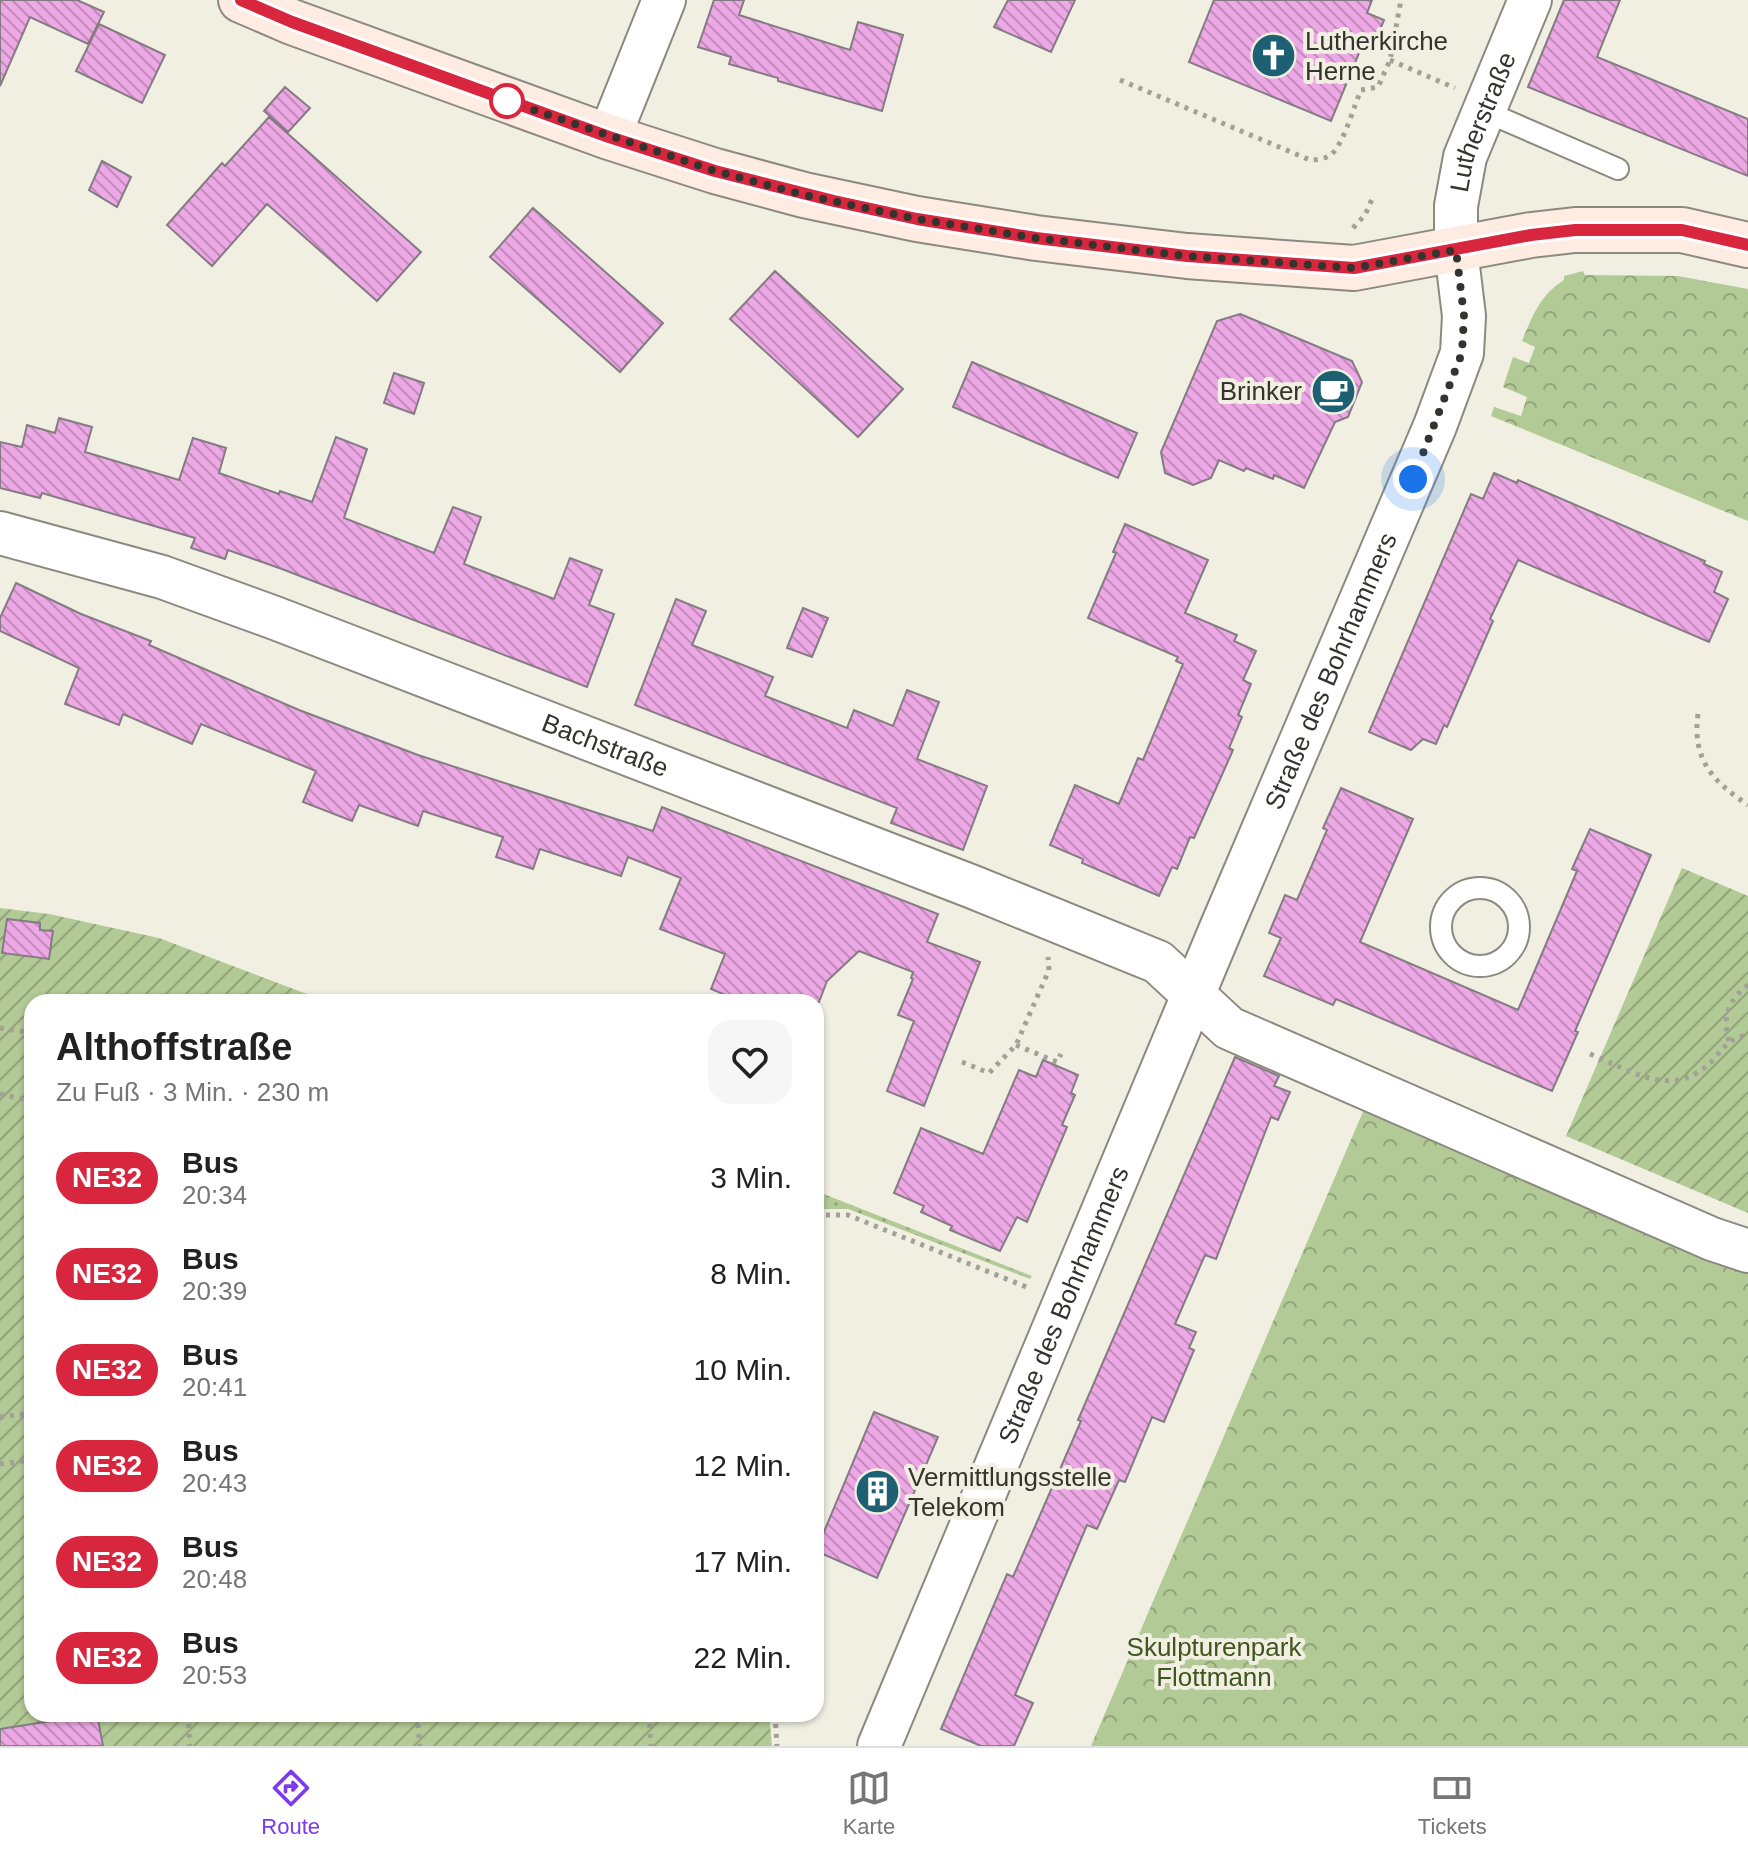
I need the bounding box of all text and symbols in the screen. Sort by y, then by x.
place label: Lutherkirche Herne [1305,26,1448,86]
church icon: Lutherkirche Herne [1250,32,1298,80]
street label: Lutherstraße [1444,48,1522,194]
unlabelled marker [490,84,524,118]
cafe icon: Brinker [1309,367,1357,415]
place label: Brinker [1220,376,1302,406]
your location [1393,459,1433,499]
street label: Straße des Bohrhammers [1258,528,1403,814]
street label: Bachstraße [538,707,673,783]
button: heart [708,1020,792,1104]
text: Althoffstraße [56,1026,292,1068]
text: Zu Fuß · 3 Min. · 230 m [56,1077,329,1107]
text: Bus [182,1146,239,1179]
text: 3 Min. [710,1161,792,1194]
text: NE32 [72,1162,142,1193]
street label: Straße des Bohrhammers [992,1162,1135,1448]
text: 20:34 [182,1180,247,1210]
text: Bus [182,1242,239,1275]
text: 8 Min. [710,1257,792,1290]
text: NE32 [72,1258,142,1289]
text: 20:39 [182,1276,247,1306]
text: Bus [182,1338,239,1371]
text: 10 Min. [694,1353,792,1386]
text: NE32 [72,1354,142,1385]
text: 20:41 [182,1372,247,1402]
text: Bus [182,1434,239,1467]
text: 12 Min. [694,1449,792,1482]
text: NE32 [72,1450,142,1481]
place label: Vermittlungsstelle Telekom [908,1462,1112,1522]
text: 20:43 [182,1468,247,1498]
building icon: Vermittlungsstelle Telekom [853,1468,901,1516]
text: Bus [182,1530,239,1563]
text: 17 Min. [694,1545,792,1578]
text: NE32 [72,1546,142,1577]
text: 20:48 [182,1564,247,1594]
text: Bus [182,1626,239,1659]
park label: Skulpturenpark Flottmann [1127,1632,1302,1692]
text: 22 Min. [694,1641,792,1674]
text: NE32 [72,1642,142,1673]
text: 20:53 [182,1660,247,1690]
tab: Route [261,1766,320,1840]
tab: Karte [843,1766,895,1840]
tab: Tickets [1418,1766,1487,1840]

